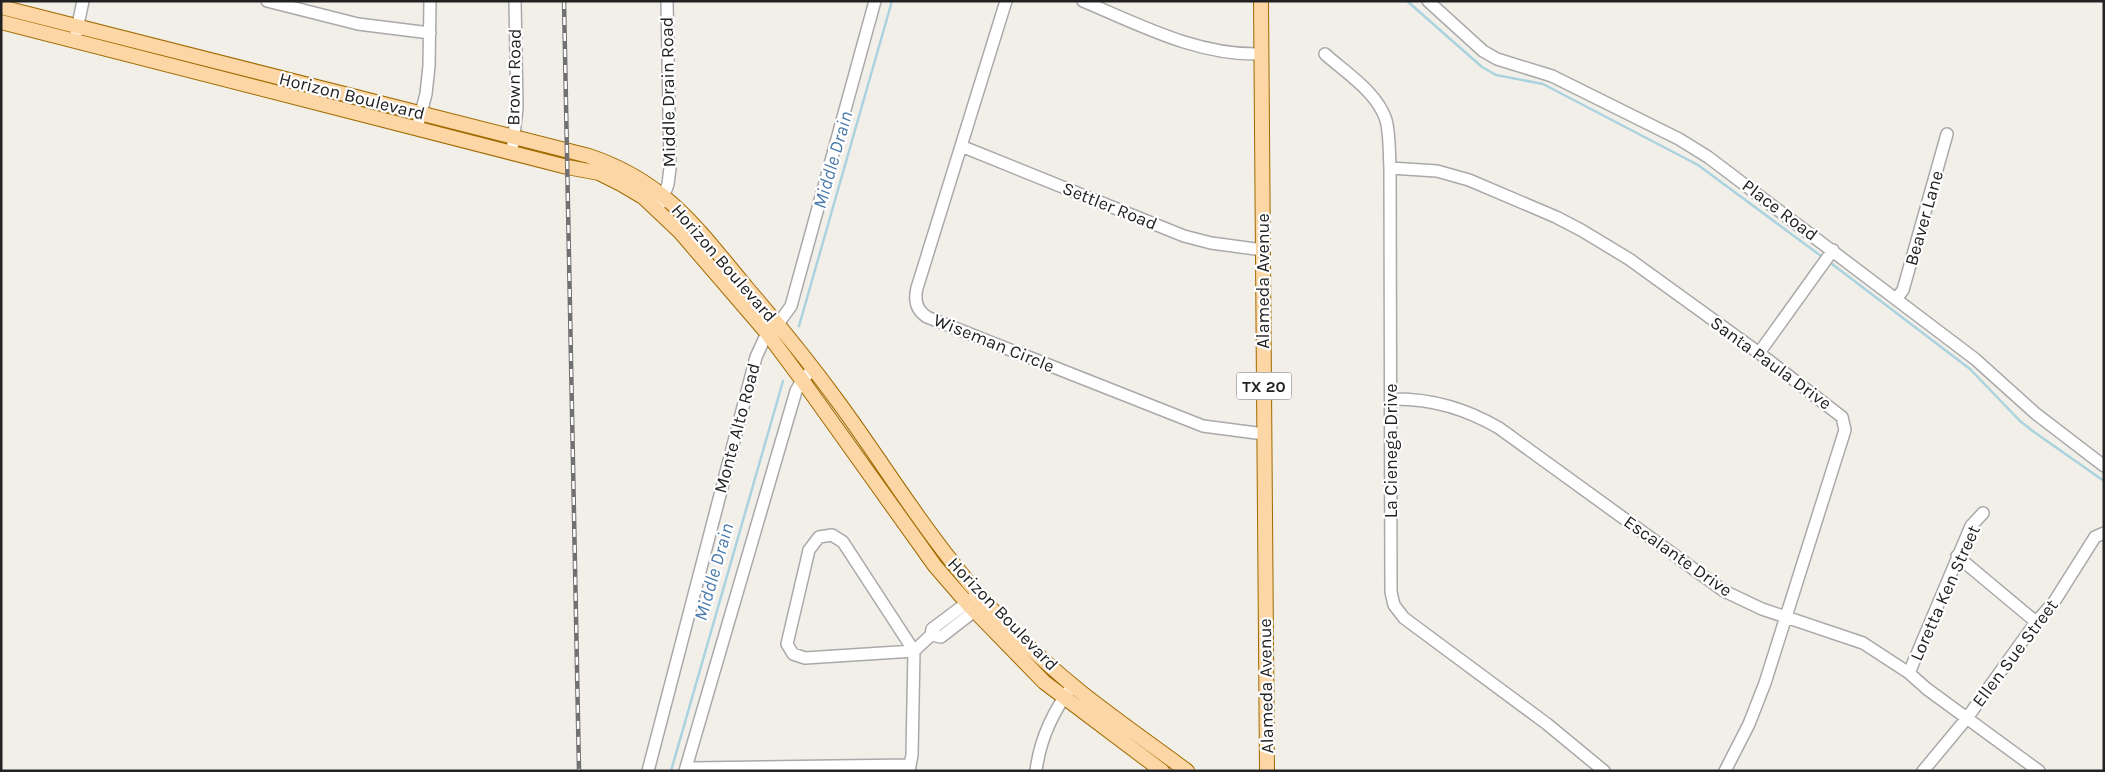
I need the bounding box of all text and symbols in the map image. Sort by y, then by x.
street label: Middle Drain Road [656,16,680,168]
street label: Brown Road [502,28,526,126]
street label: Horizon Boulevard [277,67,427,125]
water label: Middle Drain [809,109,857,211]
street label: Beaver Lane [1900,168,1948,268]
street label: Place Road [1738,174,1822,246]
street label: Settler Road [1059,177,1161,235]
street label: Horizon Boulevard [667,199,781,327]
street label: Alameda Avenue [1252,213,1274,349]
street label: Wiseman Circle [930,309,1058,377]
street label: Santa Paula Drive [1706,312,1836,414]
street label: Monte Alto Road [709,360,765,496]
road number: TX 20 [1236,372,1292,400]
street label: La Cienega Drive [1380,384,1402,518]
street label: Escalante Drive [1620,511,1736,601]
water label: Middle Drain [690,521,738,623]
street label: Loretta Ken Street [1905,521,1985,664]
street label: Horizon Boulevard [943,553,1063,675]
street label: Ellen Sue Street [1967,595,2063,711]
street label: Alameda Avenue [1254,618,1278,754]

